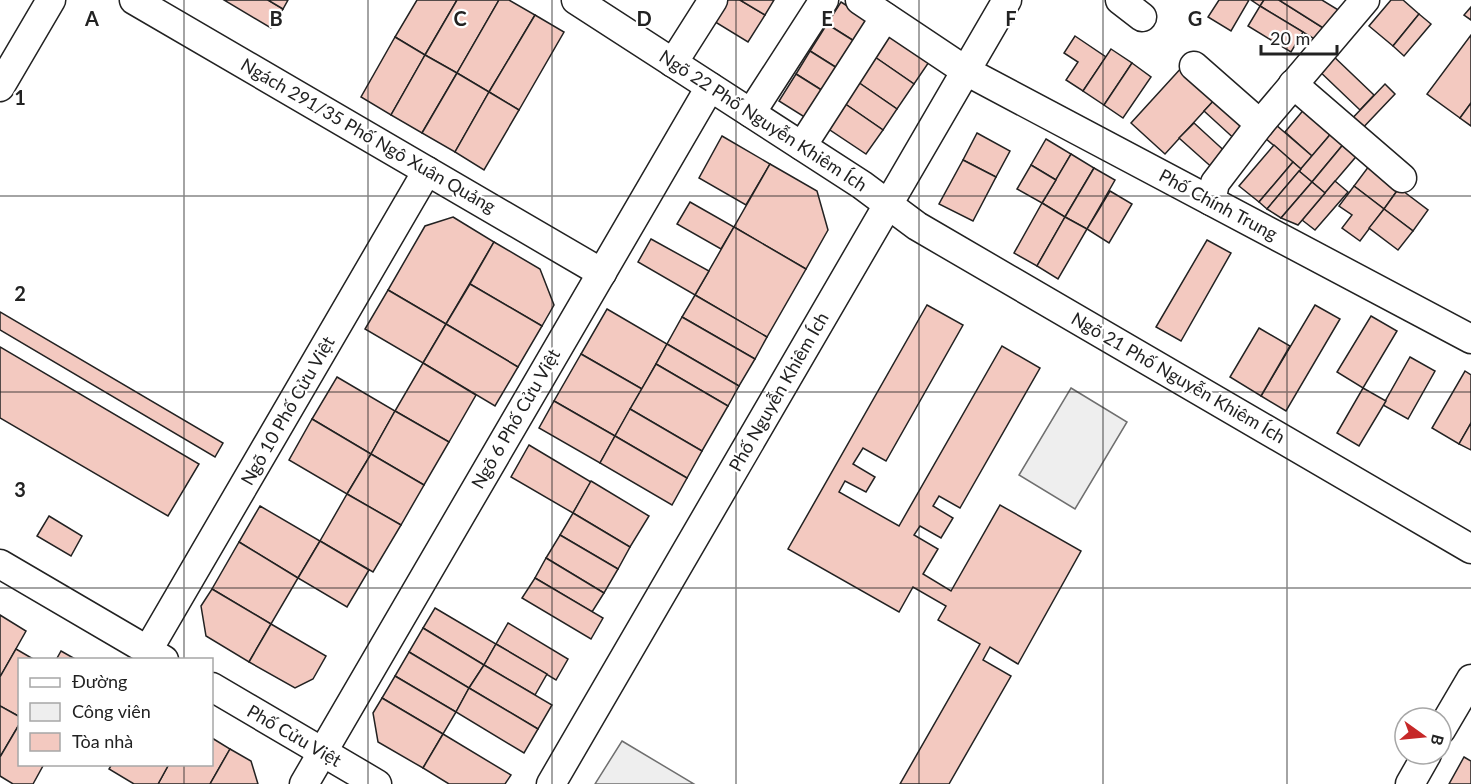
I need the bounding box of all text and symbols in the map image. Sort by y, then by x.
text: A [84,6,99,30]
text: B [269,6,283,30]
text: C [453,6,467,30]
text: D [636,6,652,30]
text: E [821,6,833,30]
text: F [1005,6,1017,30]
text: G [1188,6,1202,30]
scale bar [1261,18,1338,56]
text: 20 m [1270,27,1310,49]
street label: Ngõ 22 Phố Nguyễn Khiêm Ích [656,45,872,196]
street label: Ngách 291/35 Phố Ngô Xuân Quảng [237,53,500,217]
text: 1 [14,85,26,109]
street label: Phố Chính Trung [1156,164,1281,245]
text: 2 [14,281,26,305]
street label: Ngõ 21 Phố Nguyễn Khiêm Ích [1068,307,1289,447]
street label: Phố Nguyễn Khiêm Ích [724,308,833,475]
street label: Ngõ 10 Phố Cửu Việt [236,332,339,489]
street label: Ngõ 6 Phố Cửu Việt [466,344,564,492]
text: 3 [14,477,26,501]
legend [18,658,213,766]
text: Đường [72,670,127,692]
street label: Phố Cửu Việt [243,699,346,771]
text: Công viên [72,700,151,722]
north arrow [1393,706,1453,766]
text: Tòa nhà [72,730,133,752]
text: B [1427,732,1449,748]

